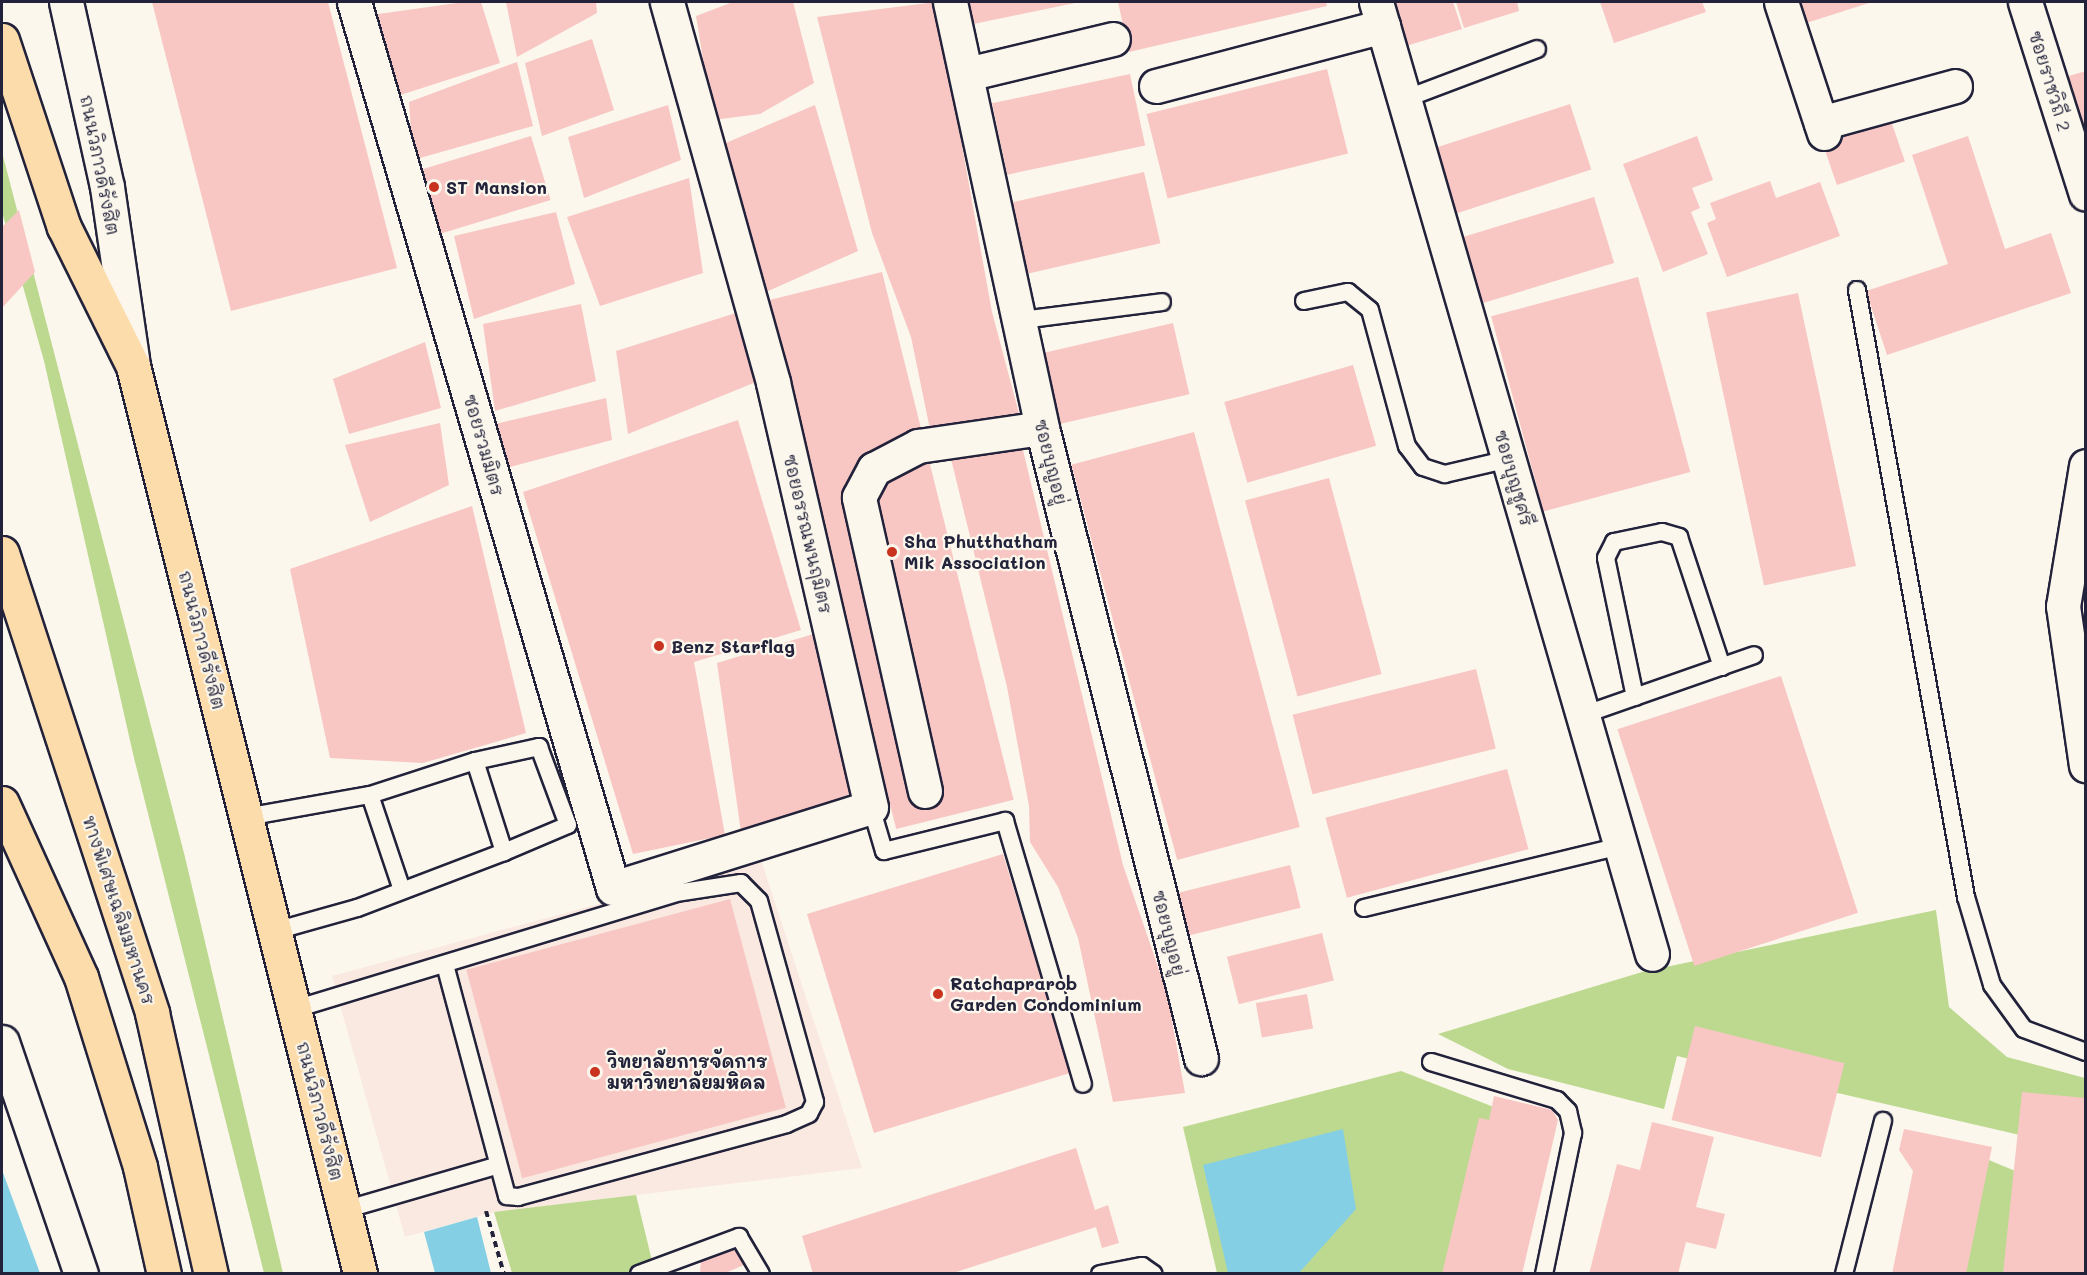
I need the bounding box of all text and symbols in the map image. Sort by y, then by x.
street label: ซอยราชวิถี 2 [2024,28,2076,134]
street label: ถนนวิภาวดีรังสิต [76,93,124,237]
place label: ST Mansion [446,176,547,198]
marker: ST Mansion [427,180,441,194]
street label: ซอยรวมมิตร [459,392,509,498]
street label: ซอยบุญอยู่ [1030,417,1072,507]
street label: ซอยบุญชูศรี [1490,427,1538,529]
street label: ซอยอรรณพนฤมิตร [779,452,837,616]
place label: Sha Phutthatham Mik Association [904,531,1058,574]
marker: Sha Phutthatham Mik Association [885,545,899,559]
street label: ถนนวิภาวดีรังสิต [174,568,230,712]
place label: Benz Starflag [671,635,795,657]
marker: Benz Starflag [652,639,666,653]
street label: ทางพิเศษเฉลิมมหานคร [78,813,160,1007]
street label: ซอยบุญอยู่ [1148,888,1190,978]
place label: Ratchaprarob Garden Condominium [950,973,1142,1016]
marker: Ratchaprarob Garden Condominium [931,987,945,1001]
street label: ถนนวิภาวดีรังสิต [292,1039,348,1183]
place label: วิทยาลัยการจัดการ มหาวิทยาลัยมหิดล [607,1051,767,1094]
marker: วิทยาลัยการจัดการ มหาวิทยาลัยมหิดล [588,1065,602,1079]

